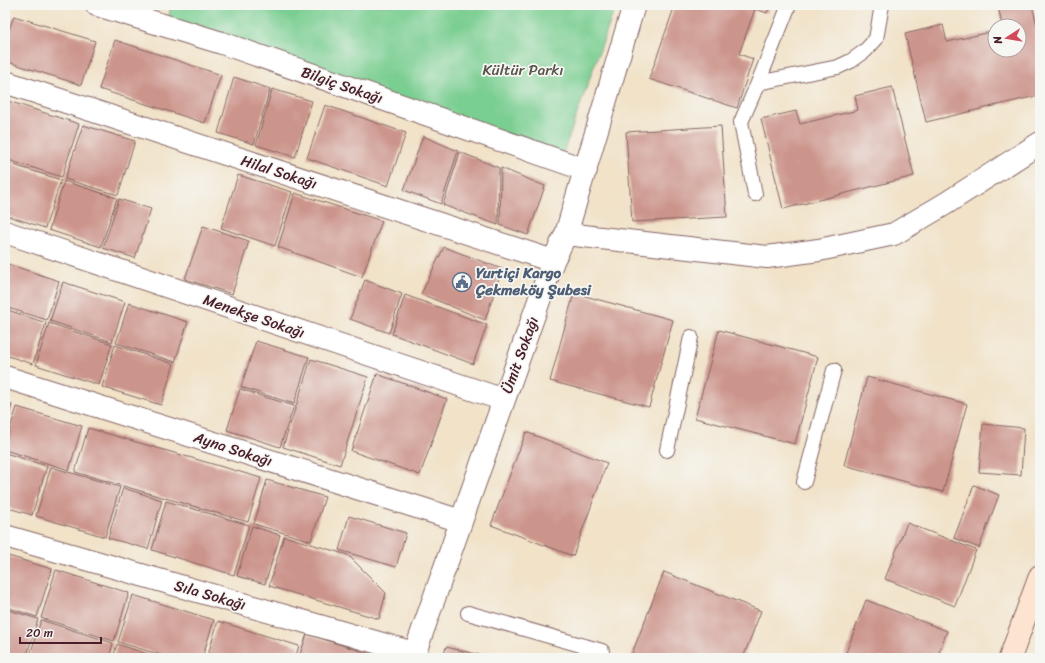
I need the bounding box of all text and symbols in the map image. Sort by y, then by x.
north arrow [987,18,1027,58]
text: N [988,34,1008,47]
park label: Kültür Parkı [483,57,563,83]
street label: Bilgiç Sokağı [298,59,386,111]
street label: Hilal Sokağı [238,147,320,197]
place label: Yurtiçi Kargo Çekmeköy Şubesi [475,260,592,303]
public building icon: Yurtiçi Kargo Çekmeköy Şubesi [451,271,473,293]
street label: Menekşe Sokağı [200,286,308,346]
street label: Ümit Sokağı [494,313,546,397]
street label: Ayna Sokağı [189,424,276,474]
street label: Sıla Sokağı [171,572,249,618]
scale bar [20,619,101,645]
text: 20 m [26,622,53,644]

